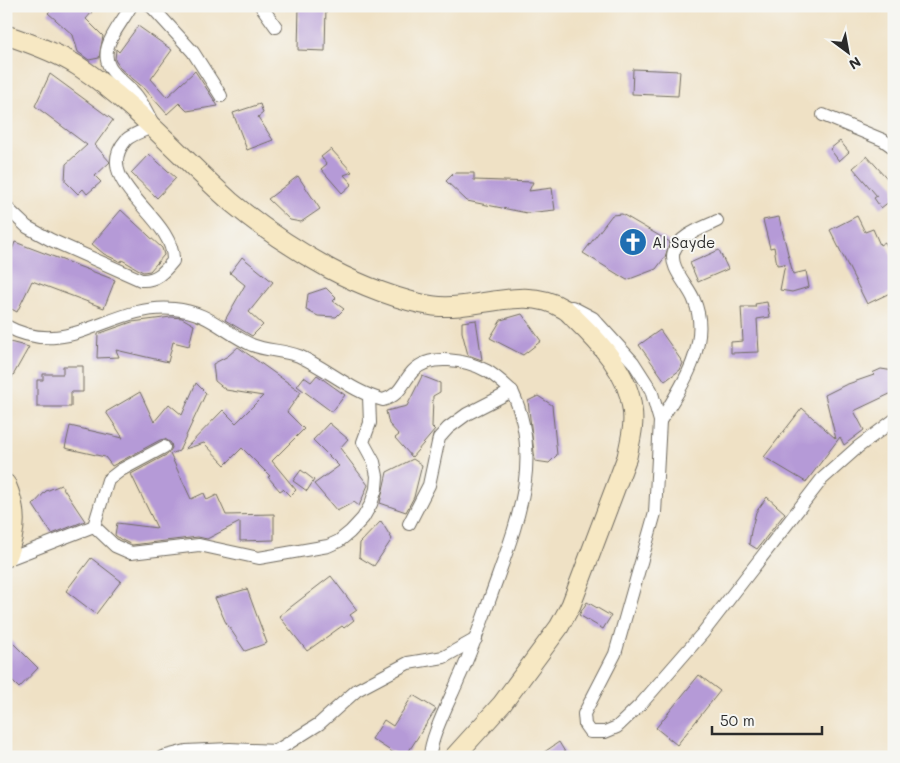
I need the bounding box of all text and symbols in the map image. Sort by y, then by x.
north arrow [822,28,872,78]
text: N [846,53,865,74]
church icon: Al Sayde [618,227,648,257]
place label: Al Sayde [652,232,715,252]
scale bar [712,703,822,735]
text: 50 m [720,710,755,730]

